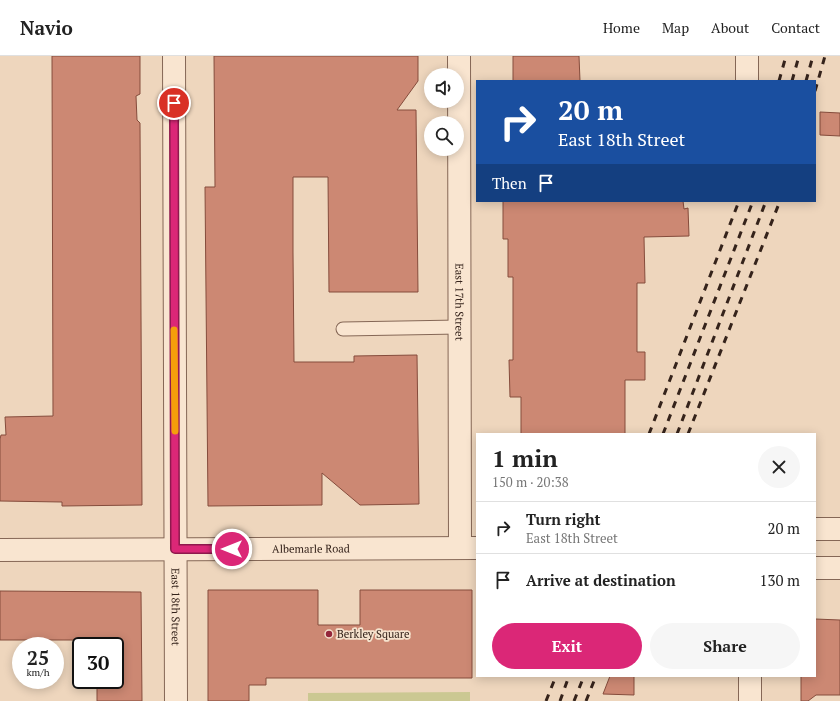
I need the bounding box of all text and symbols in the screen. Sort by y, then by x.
text: Navio [20,15,73,40]
text: Home [603,18,640,37]
text: Map [662,18,689,37]
text: About [711,18,749,37]
text: Contact [771,18,820,37]
map controls [424,68,464,156]
button: sound [424,68,464,108]
pin [157,86,191,120]
text: 20 m [558,91,623,128]
icon: arrive [163,92,185,114]
icon: right [492,96,544,148]
button: search [424,116,464,156]
text: East 18th Street [558,127,685,151]
icon: arrive [535,172,557,194]
text: Then [492,173,527,193]
street label: East 17th Street [452,263,467,341]
text: 1 min [492,442,558,474]
button: close [758,446,800,488]
text: 150 m · 20:38 [492,473,569,491]
text: Turn right [526,509,601,529]
icon: right [492,517,514,539]
text: 20 m [767,518,800,538]
position arrow [211,528,253,570]
text: East 18th Street [526,529,618,547]
street label: Albemarle Road [272,542,350,556]
street label: East 18th Street [169,568,183,646]
icon: arrive [492,569,514,591]
text: Arrive at destination [526,570,676,590]
text: 130 m [759,570,800,590]
button: Exit [492,623,642,669]
button: Share [650,623,800,669]
place label: Berkley Square [337,627,410,641]
marker: Berkley Square [324,629,334,639]
speed limit sign: 30 [72,637,124,689]
text: 25 [27,644,49,671]
text: km/h [26,666,50,679]

